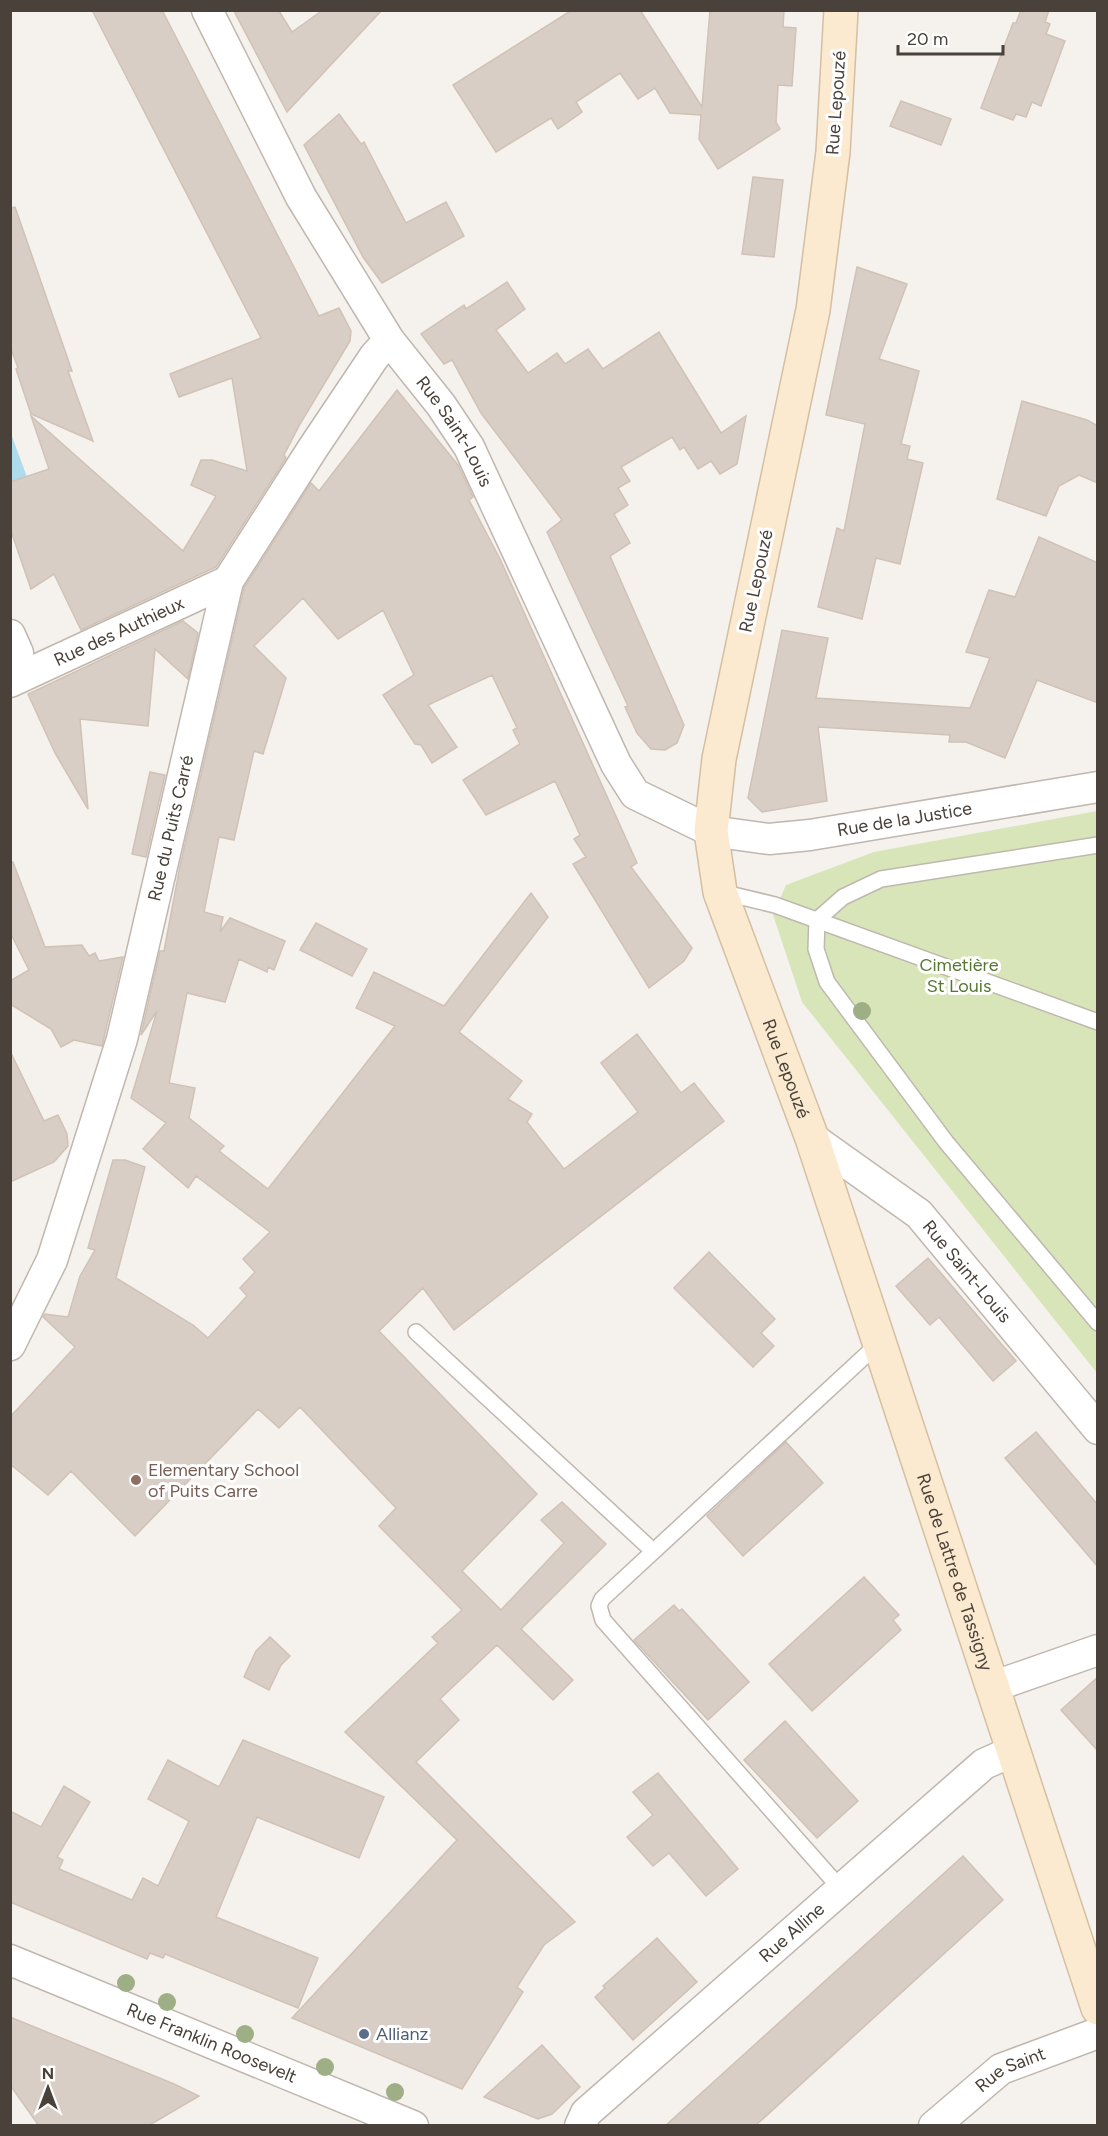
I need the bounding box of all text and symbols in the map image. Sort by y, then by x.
scale bar [898,18,1003,56]
text: 20 m [907,28,948,50]
street label: Rue Lepouzé [821,50,851,156]
street label: Rue Saint-Louis [411,372,497,490]
street label: Rue Lepouzé [734,527,778,634]
street label: Rue des Authieux [50,592,188,671]
street label: Rue du Puits Carré [143,753,198,903]
street label: Rue de la Justice [836,797,974,841]
park label: Cimetière St Louis [919,954,999,997]
street label: Rue Lepouzé [757,1016,815,1122]
street label: Rue Saint-Louis [918,1216,1016,1327]
place label: Elementary School of Puits Carre [148,1459,299,1502]
street label: Rue de Lattre de Tassigny [912,1471,998,1674]
marker: Elementary School of Puits Carre [129,1473,143,1487]
street label: Rue Alline [755,1898,829,1967]
street label: Rue Franklin Roosevelt [123,1998,300,2088]
place label: Allianz [376,2023,429,2045]
marker: Allianz [357,2027,371,2041]
street label: Rue Saint [971,2042,1049,2097]
north arrow [18,2058,78,2118]
text: N [42,2064,54,2083]

